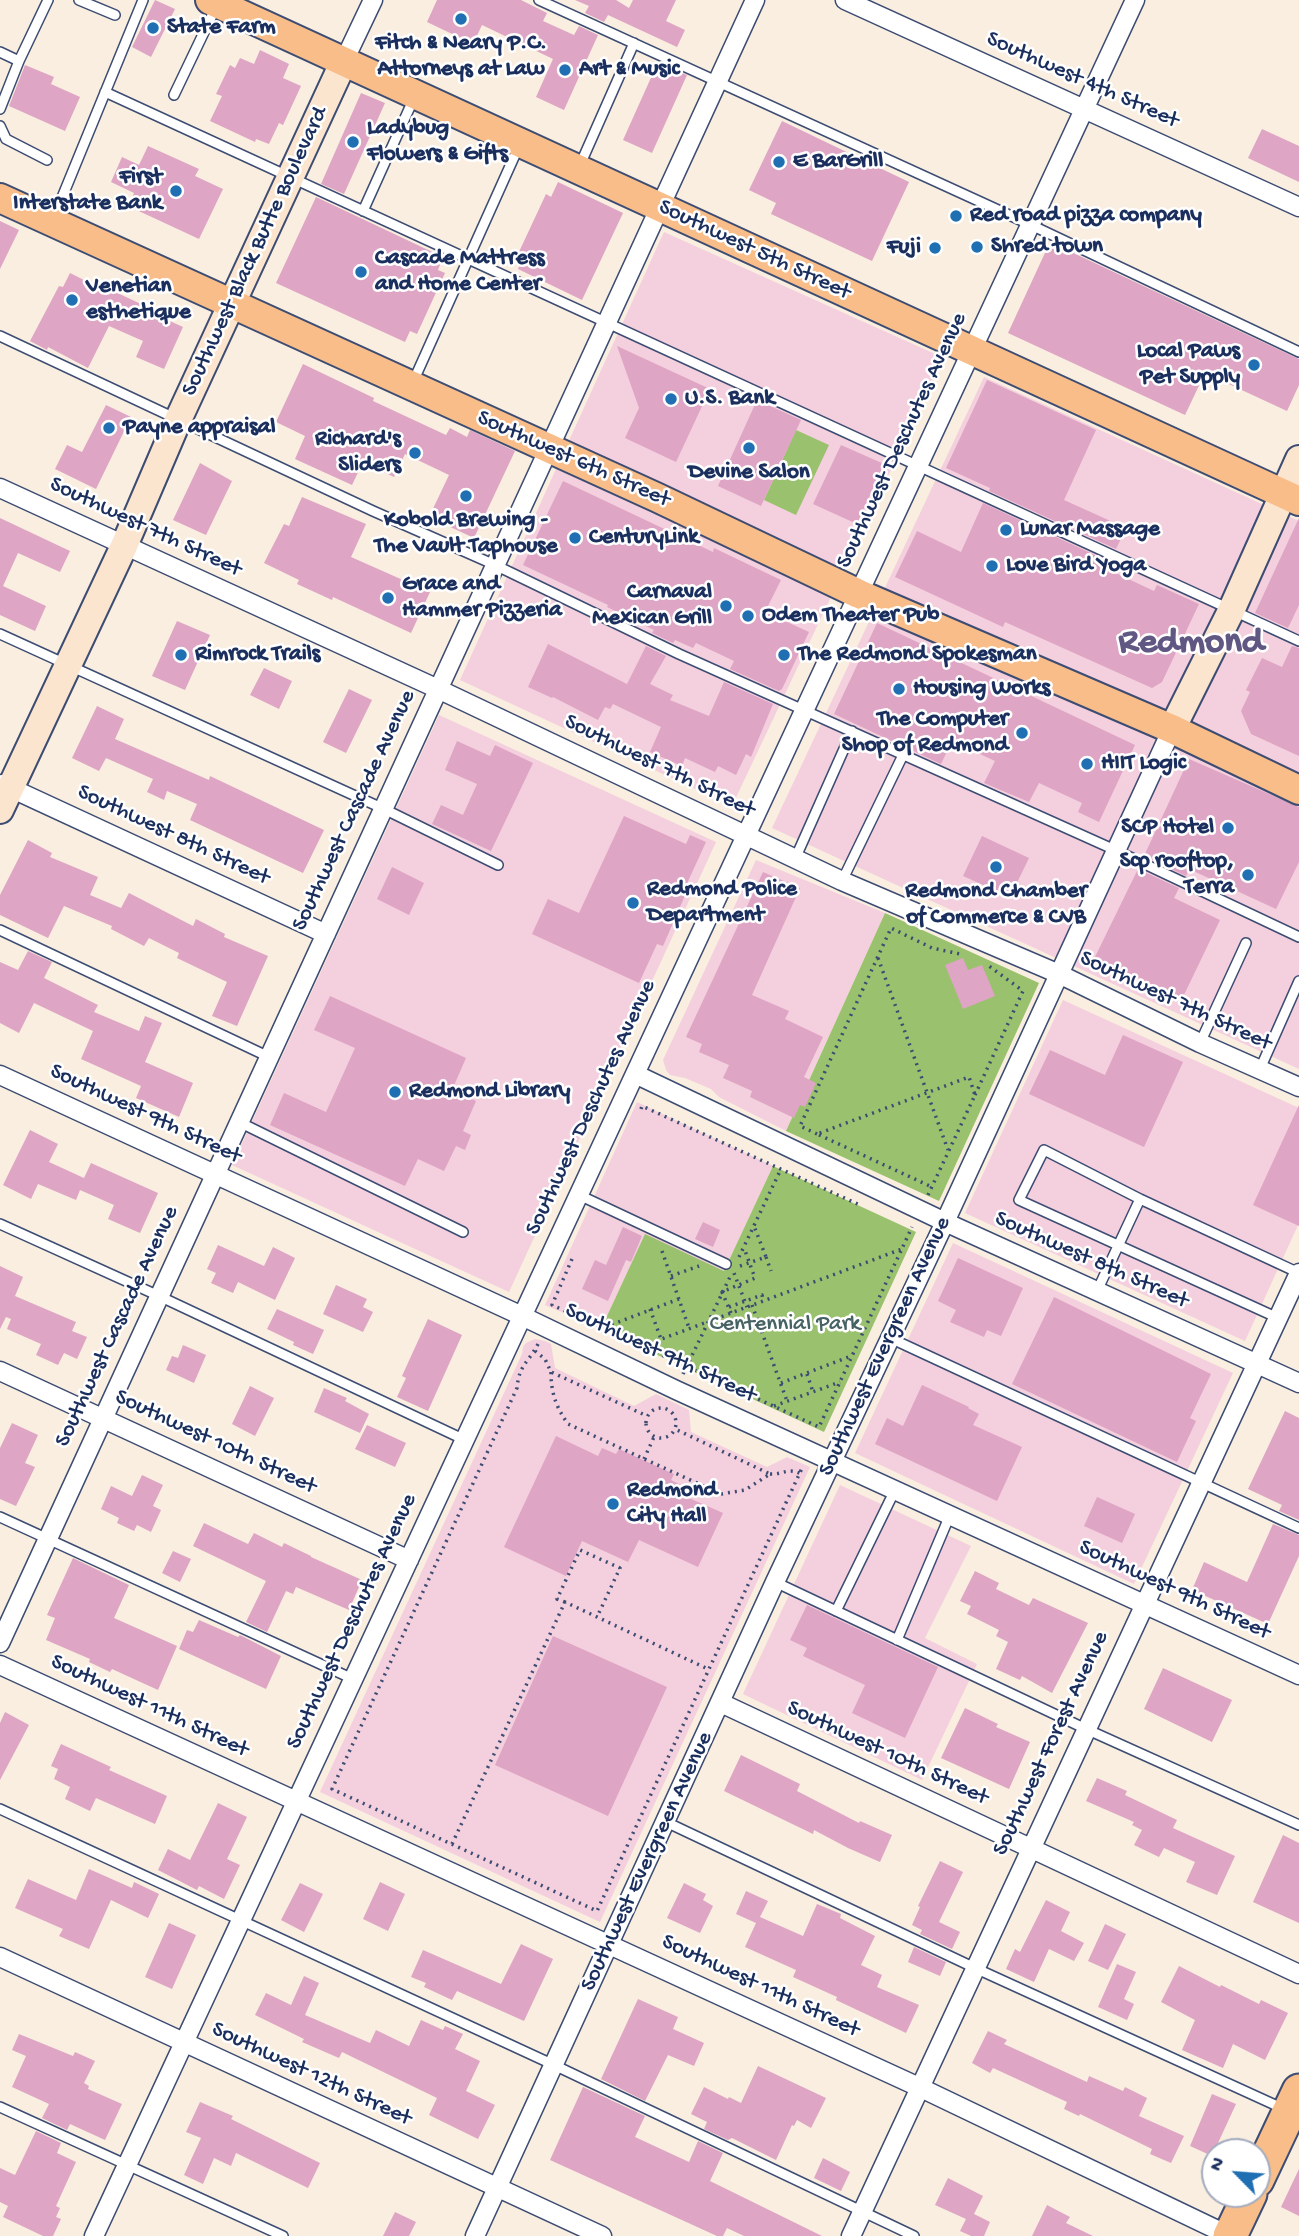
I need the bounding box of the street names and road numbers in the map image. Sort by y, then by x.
street label: Southwest 4th Street [982,26,1182,136]
street label: Southwest Black Butte Boulevard [177,103,335,401]
street label: Southwest 5th Street [654,194,854,308]
street label: Southwest Deschutes Avenue [832,309,974,573]
street label: Southwest 6th Street [472,405,674,515]
street label: Southwest 7th Street [45,471,245,585]
street label: Southwest Cascade Avenue [287,686,423,936]
street label: Southwest 7th Street [559,709,759,825]
street label: Southwest 8th Street [72,779,274,893]
street label: Southwest 7th Street [1075,945,1275,1059]
street label: Southwest Deschutes Avenue [521,976,663,1240]
street label: Southwest 9th Street [45,1059,245,1171]
street label: Southwest Cascade Avenue [50,1202,186,1452]
street label: Southwest 8th Street [990,1206,1192,1316]
street label: Southwest Evergreen Avenue [814,1213,958,1481]
street label: Southwest 9th Street [560,1298,760,1410]
street label: Southwest 10th Street [110,1384,320,1502]
street label: Southwest Deschutes Avenue [282,1490,424,1754]
street label: Southwest 9th Street [1074,1535,1274,1647]
street label: Southwest Forest Avenue [988,1627,1116,1861]
street label: Southwest 11th Street [46,1649,252,1765]
street label: Southwest 10th Street [782,1695,992,1813]
street label: Southwest Evergreen Avenue [576,1728,720,1996]
street label: Southwest 11th Street [657,1929,863,2045]
street label: Southwest 12th Street [207,2017,415,2133]

